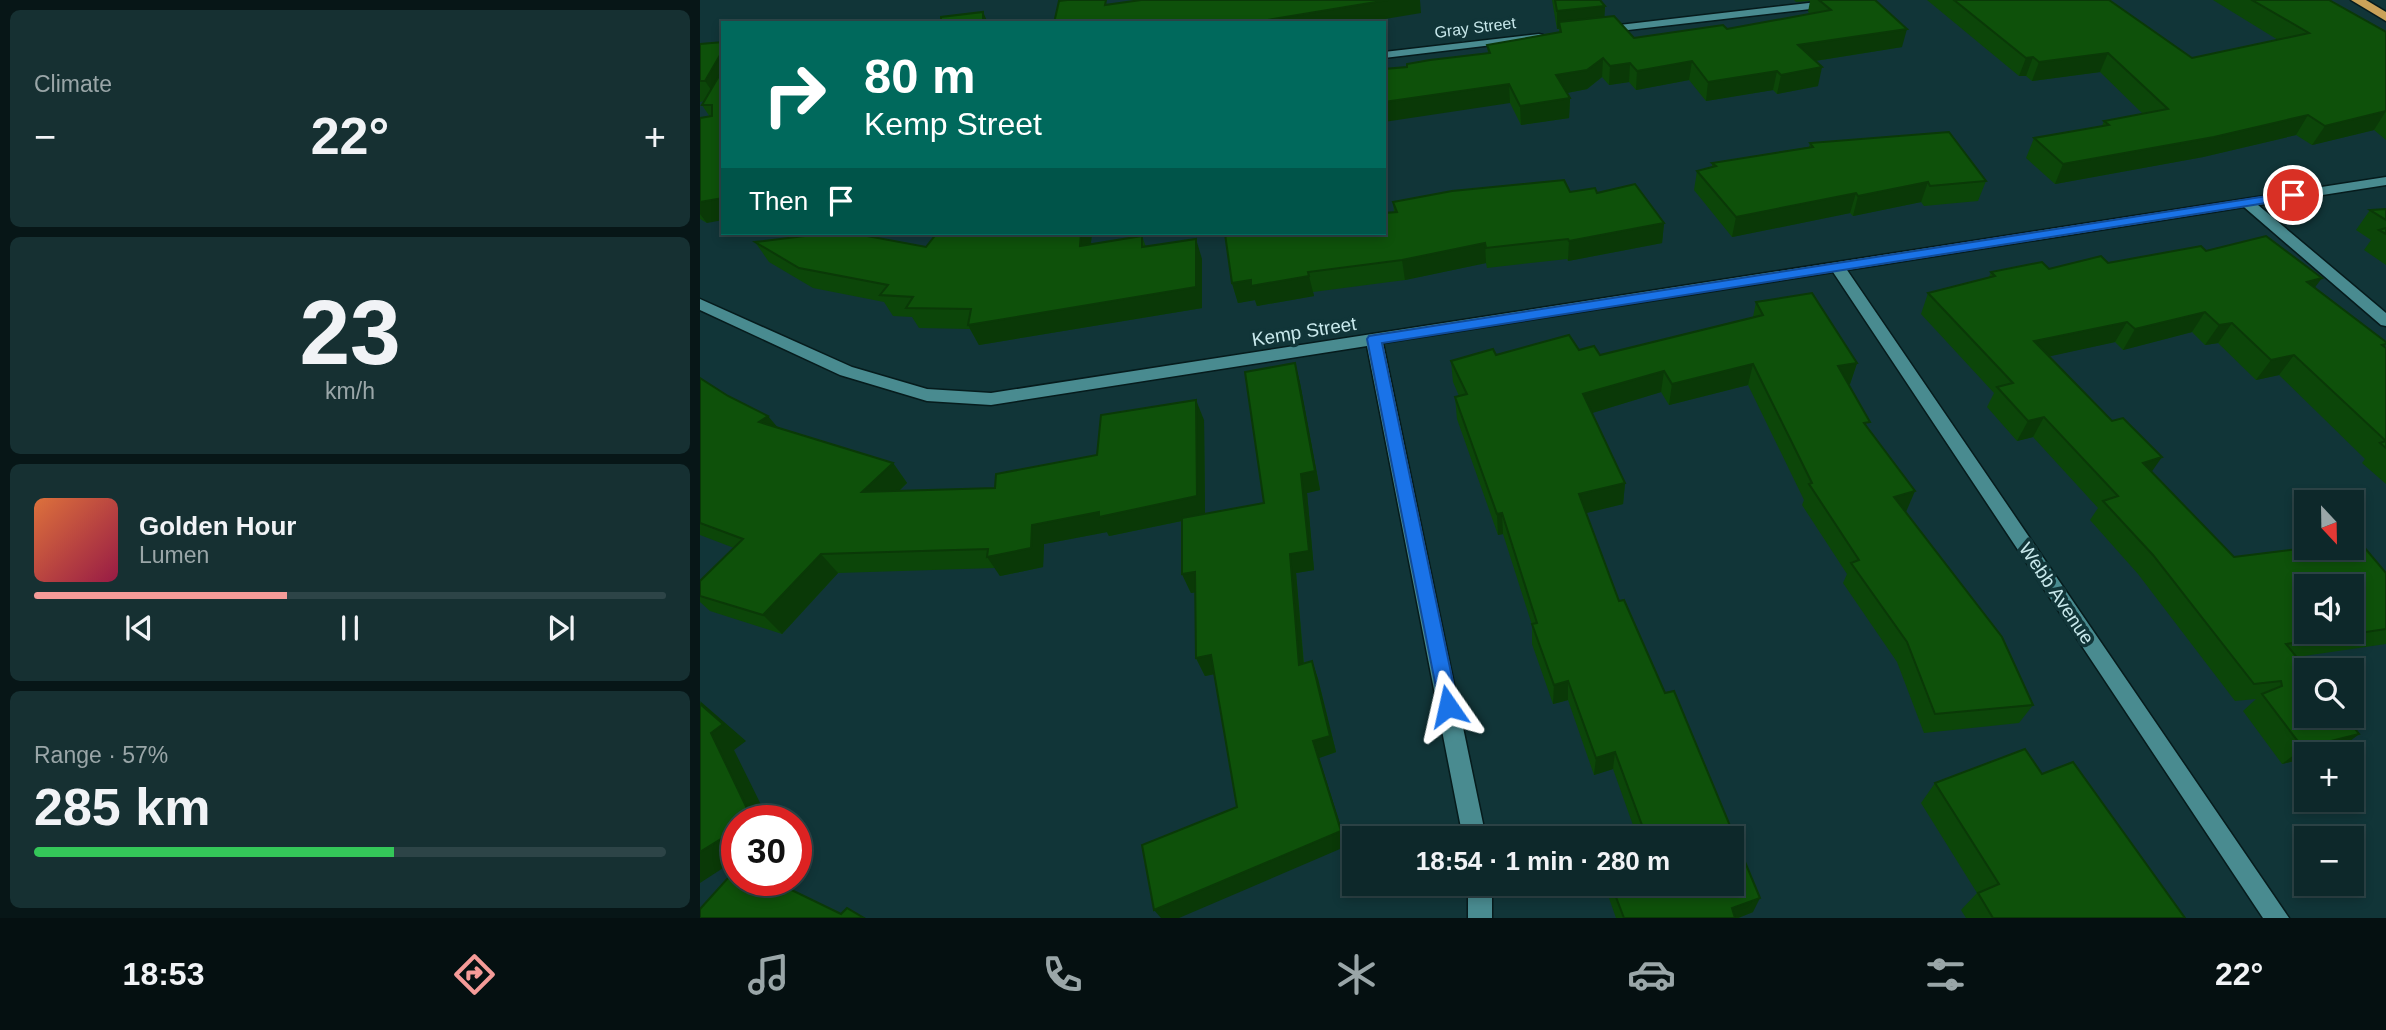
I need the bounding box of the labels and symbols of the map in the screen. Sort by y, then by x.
street label: Gray Street [1433,14,1517,41]
pin [2263,165,2323,225]
street label: Kemp Street [1250,313,1359,350]
north arrow [2294,490,2364,560]
street label: Webb Avenue [2015,539,2098,648]
position arrow [1411,669,1485,743]
speed limit sign: 30 [721,805,812,896]

